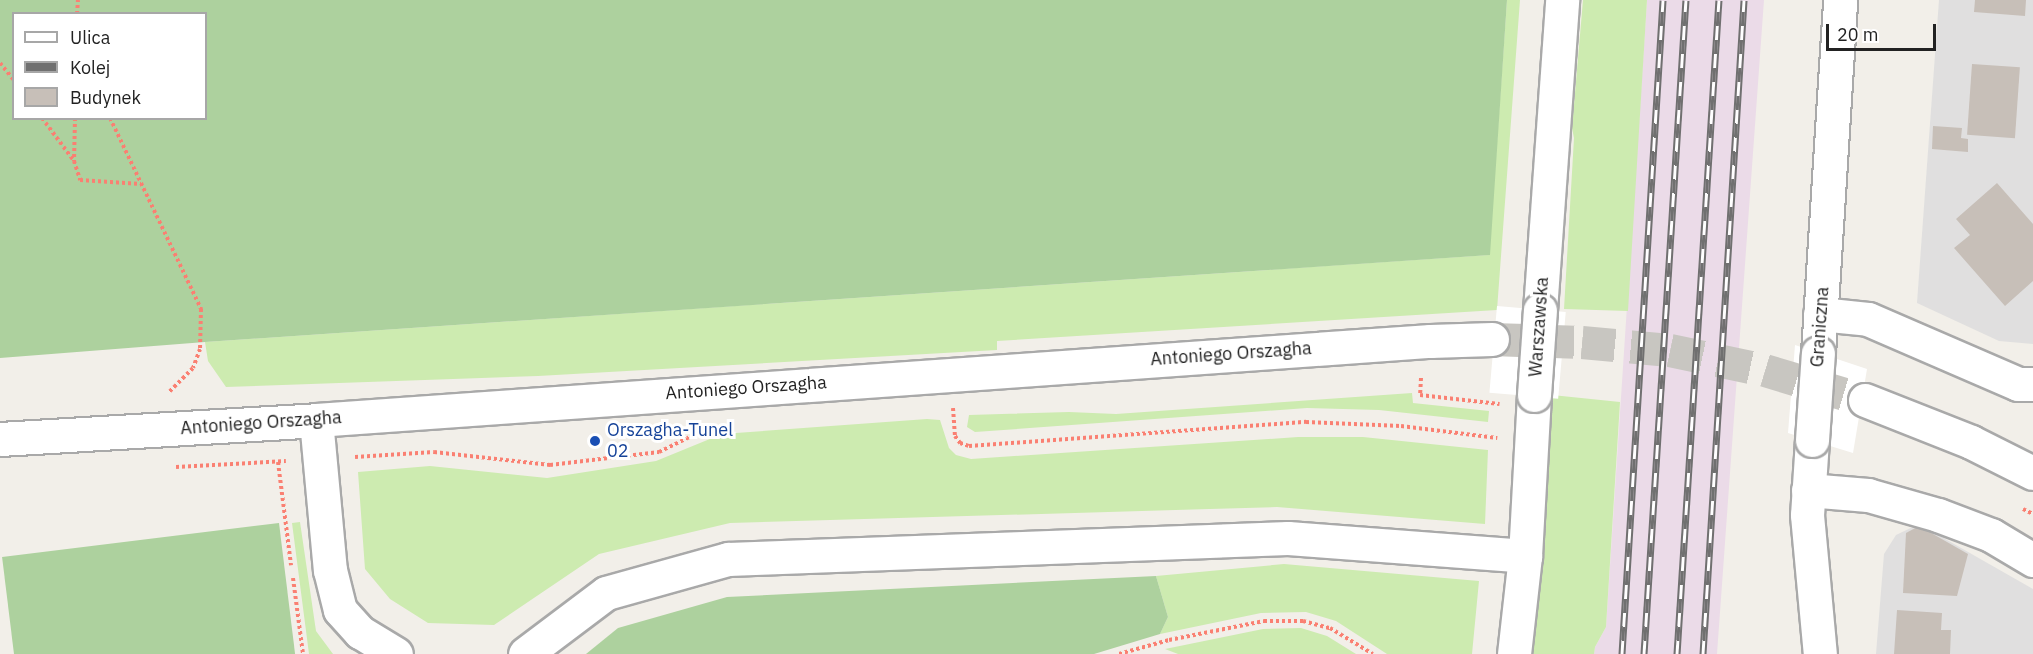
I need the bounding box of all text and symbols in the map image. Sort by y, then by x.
legend [12,12,207,120]
scale bar [1829,12,1938,50]
text: 20 m [1837,23,1879,46]
text: Ulica [70,26,110,49]
text: Kolej [70,56,110,79]
text: Budynek [70,86,141,109]
street label: Warszawska [1525,276,1553,378]
street label: Graniczna [1806,286,1834,368]
street label: Antoniego Orszagha [1150,338,1312,370]
street label: Antoniego Orszagha [665,372,827,404]
street label: Antoniego Orszagha [180,407,342,439]
place label: Orszagha-Tunel 02 [607,420,733,462]
marker: Orszagha-Tunel 02 [588,434,602,448]

